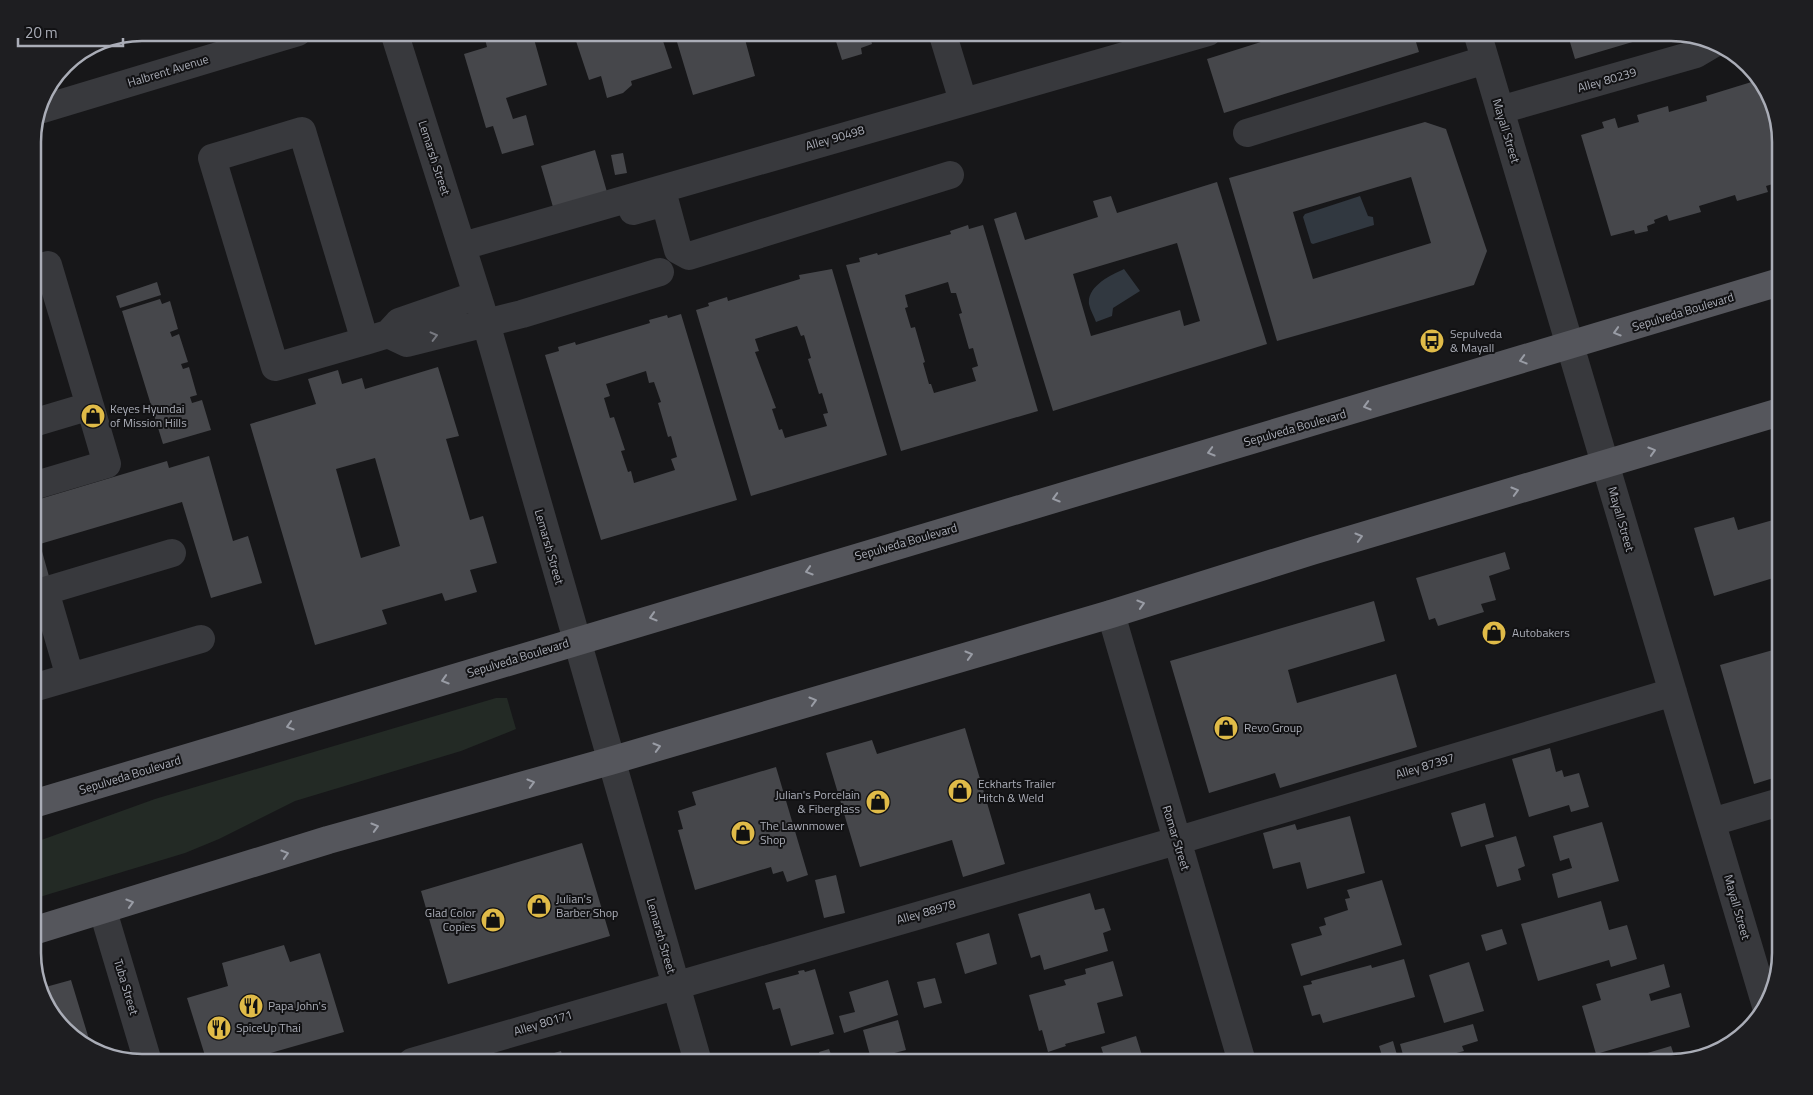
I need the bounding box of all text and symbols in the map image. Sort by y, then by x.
scale bar [18,15,122,47]
text: 20 m [25,21,58,44]
street label: Halbrent Avenue [125,49,211,92]
street label: Alley 80239 [1575,62,1639,97]
street label: Mayall Street [1488,96,1526,166]
street label: Lemarsh Street [413,118,456,198]
street label: Alley 90498 [803,120,867,155]
street label: Sepulveda Boulevard [1630,287,1736,336]
place label: Sepulveda & Mayall [1450,324,1502,357]
one-way arrow [1613,327,1621,337]
bus stop icon: Sepulveda & Mayall [1419,328,1445,354]
one-way arrow [429,331,438,342]
one-way arrow [1520,355,1528,365]
place label: Keyes Hyundai of Mission Hills [110,399,187,432]
one-way arrow [1364,401,1372,411]
shop icon: Keyes Hyundai of Mission Hills [80,403,106,429]
street label: Sepulveda Boulevard [1241,404,1348,451]
one-way arrow [1648,446,1656,456]
one-way arrow [1208,447,1216,457]
street label: Mayall Street [1603,484,1640,554]
one-way arrow [1510,487,1519,497]
one-way arrow [1052,493,1060,503]
street label: Lemarsh Street [530,507,570,588]
street label: Sepulveda Boulevard [852,518,959,565]
one-way arrow [1355,533,1363,543]
one-way arrow [805,566,813,576]
one-way arrow [1137,600,1145,610]
one-way arrow [649,612,657,622]
shop icon: Autobakers [1481,620,1507,646]
place label: Autobakers [1512,623,1570,642]
street label: Sepulveda Boulevard [465,633,571,682]
one-way arrow [964,650,972,660]
one-way arrow [442,674,450,684]
one-way arrow [808,696,816,706]
shop icon: Revo Group [1213,715,1239,741]
place label: Revo Group [1244,718,1302,737]
one-way arrow [286,721,294,731]
one-way arrow [652,742,661,752]
street label: Alley 87397 [1393,748,1457,783]
street label: Sepulveda Boulevard [77,750,183,799]
place label: Eckharts Trailer Hitch & Weld [978,774,1056,807]
one-way arrow [527,778,536,789]
shop icon: Eckharts Trailer Hitch & Weld [947,778,973,804]
place label: Julian's Porcelain & Fiberglass [775,785,860,818]
shop icon: Julian's Porcelain & Fiberglass [865,789,891,815]
street label: Romar Street [1158,803,1196,874]
place label: The Lawnmower Shop [760,816,844,849]
shop icon: The Lawnmower Shop [730,820,756,846]
one-way arrow [370,822,379,833]
one-way arrow [280,849,288,859]
street label: Mayall Street [1719,872,1756,942]
place label: Julian's Barber Shop [556,889,618,922]
shop icon: Julian's Barber Shop [526,893,552,919]
street label: Alley 88978 [894,894,958,929]
street label: Lemarsh Street [642,896,682,977]
one-way arrow [125,898,133,908]
place label: Glad Color Copies [425,903,476,936]
shop icon: Glad Color Copies [480,907,506,933]
street label: Tuba Street [109,957,144,1018]
restaurant icon: Papa John's [238,993,264,1019]
place label: Papa John's [268,996,327,1015]
street label: Alley 80171 [511,1005,575,1040]
restaurant icon: SpiceUp Thai [206,1015,232,1041]
place label: SpiceUp Thai [236,1018,301,1037]

